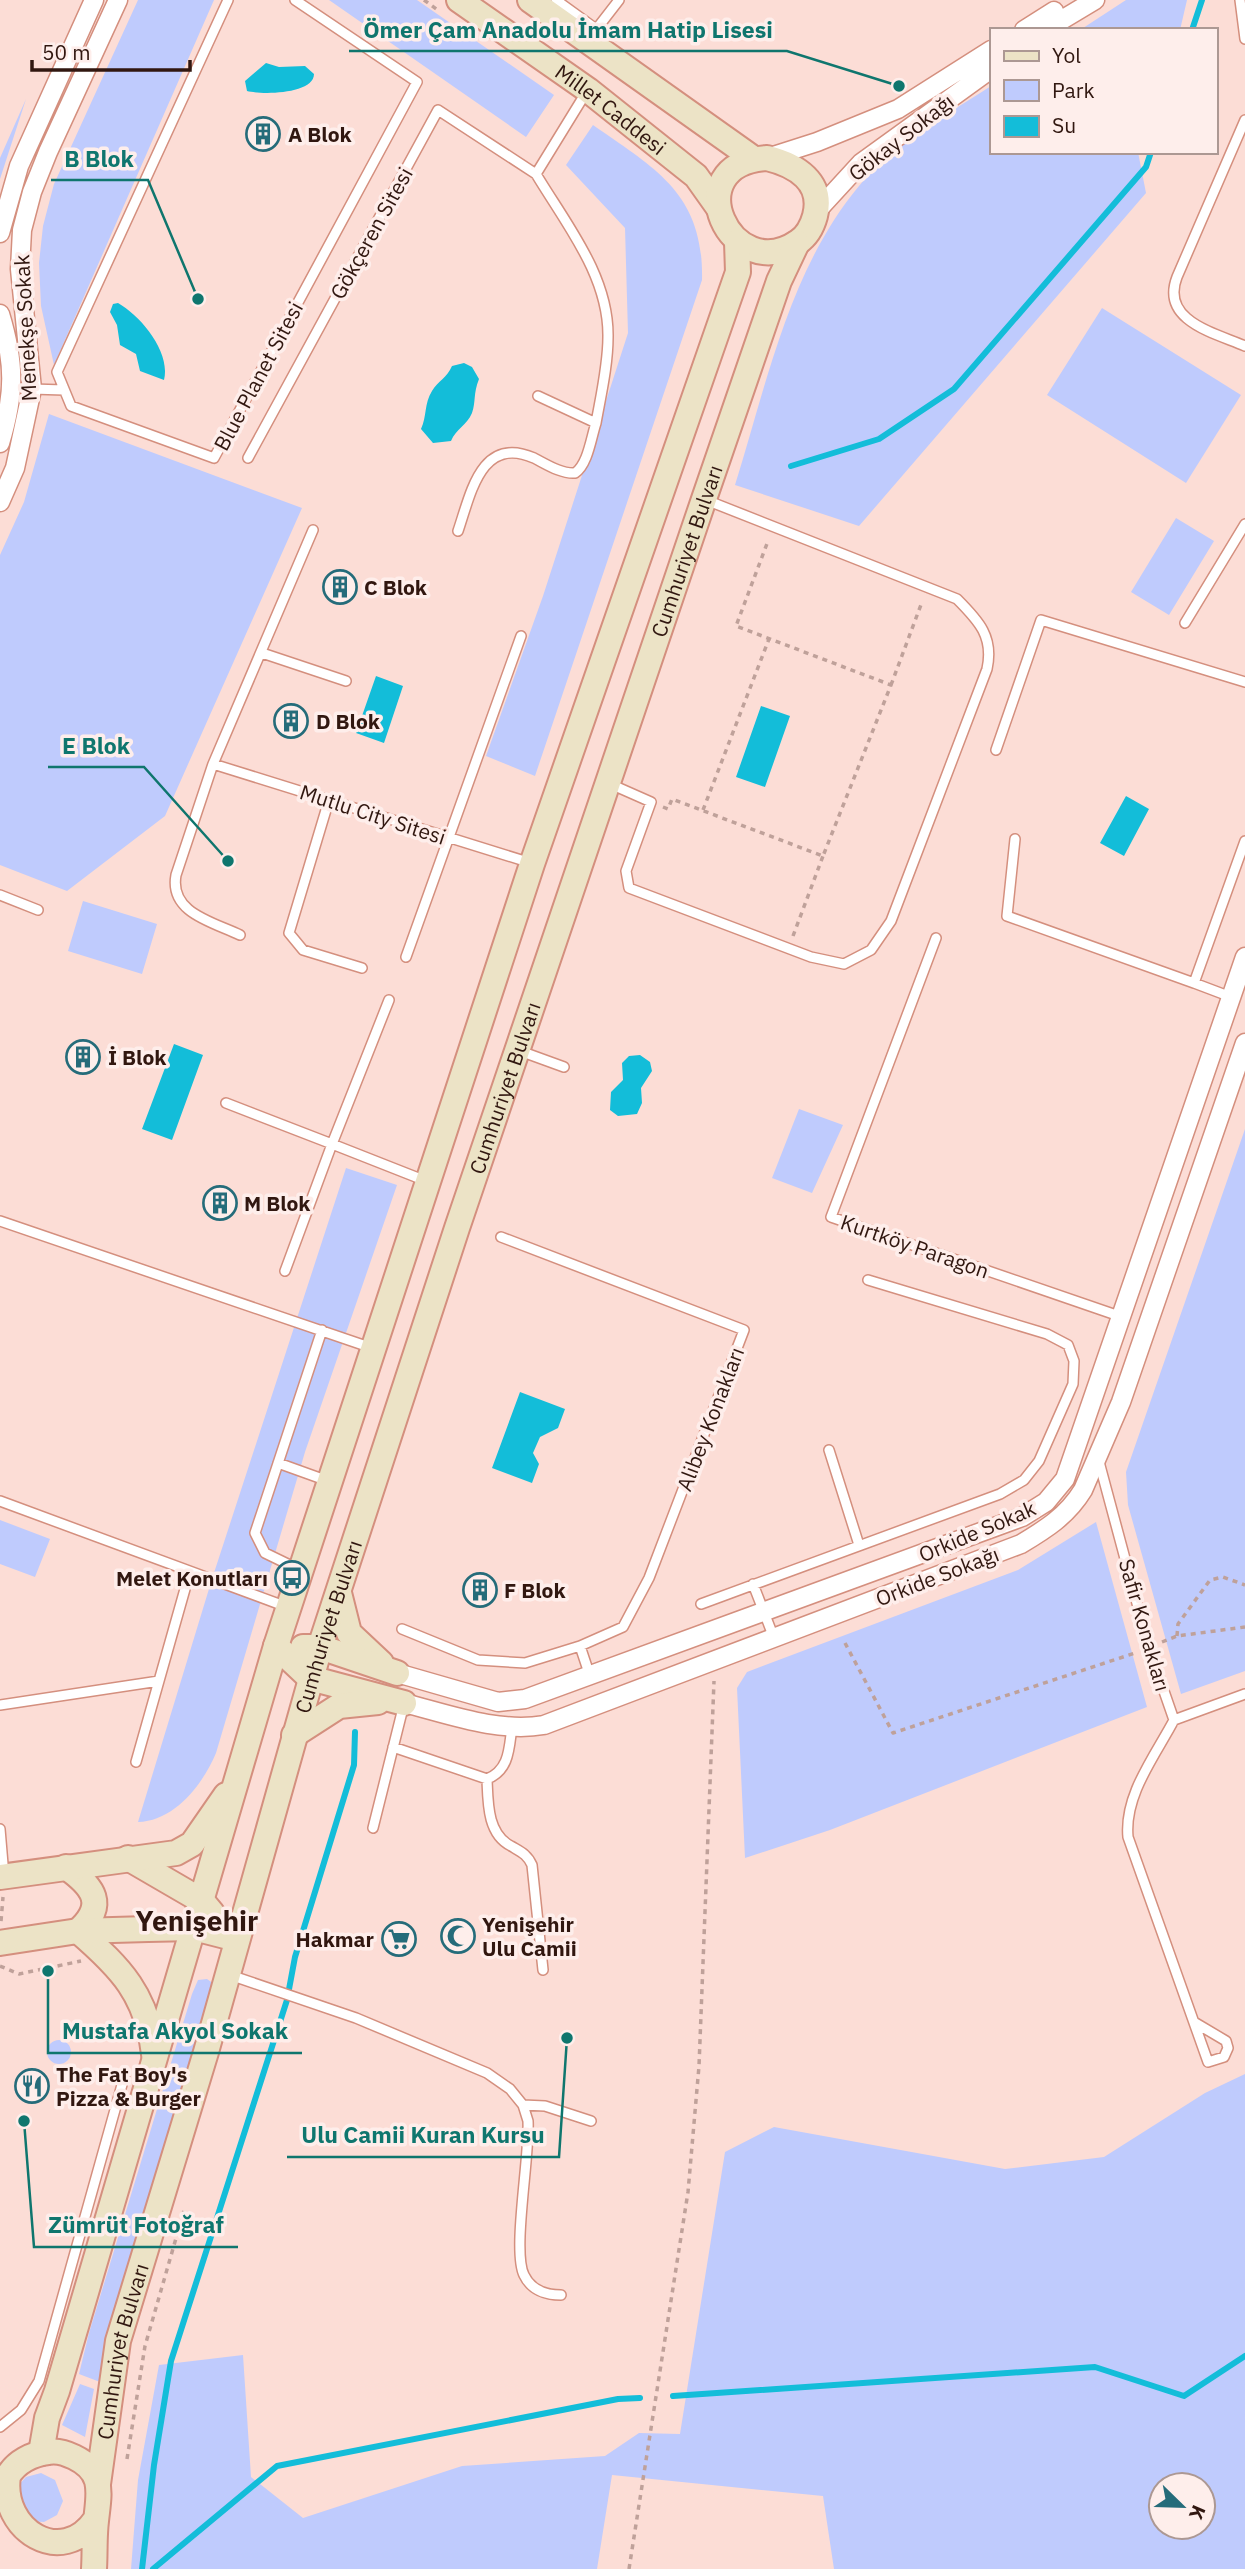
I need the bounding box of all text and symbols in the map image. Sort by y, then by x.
callout: Ömer Çam Anadolu İmam Hatip Lisesi [349,7,787,51]
text: Ömer Çam Anadolu İmam Hatip Lisesi [363,14,773,44]
scale bar [32,28,189,72]
legend [990,28,1217,154]
text: 50 m [42,38,91,66]
text: Yol [1052,41,1081,69]
street label: Millet Caddesi [550,57,672,161]
text: Park [1052,76,1095,104]
street label: Gökay Sokağı [843,87,959,187]
text: Su [1052,111,1076,139]
building icon: A Blok [244,115,282,153]
place label: A Blok [288,120,353,148]
callout: B Blok [51,136,148,180]
text: B Blok [64,143,134,173]
street label: Gökçeren Sitesi [323,162,419,304]
street label: Menekşe Sokak [7,254,43,402]
street label: Blue Planet Sitesi [207,297,309,455]
street label: Cumhuriyet Bulvarı [644,461,729,641]
building icon: C Blok [321,568,359,606]
place label: C Blok [364,573,428,601]
building icon: D Blok [272,702,310,740]
place label: D Blok [316,707,381,735]
callout: E Blok [48,723,144,767]
text: E Blok [62,730,131,760]
street label: Mutlu City Sitesi [296,777,450,851]
street label: Cumhuriyet Bulvarı [462,998,547,1178]
building icon: İ Blok [64,1038,102,1076]
place label: İ Blok [108,1043,167,1071]
building icon: M Blok [201,1184,239,1222]
place label: M Blok [244,1189,311,1217]
street label: Kurtköy Paragon [837,1207,993,1285]
street label: Alibey Konakları [670,1343,750,1495]
street label: Orkide Sokak [914,1494,1040,1568]
street label: Cumhuriyet Bulvarı [288,1536,368,1716]
street label: Orkide Sokağı [871,1540,1003,1612]
street label: Safir Konakları [1113,1555,1177,1695]
bus stop icon: Melet Konutları [273,1559,311,1597]
place label: Melet Konutları [116,1564,268,1592]
building icon: F Blok [461,1571,499,1609]
place label: F Blok [504,1576,566,1604]
district label: Yenişehir [136,1902,258,1939]
place label: Yenişehir Ulu Camii [482,1910,577,1962]
mosque icon: Yenişehir Ulu Camii [439,1917,477,1955]
supermarket icon: Hakmar [380,1920,418,1958]
place label: Hakmar [296,1925,375,1953]
callout: Mustafa Akyol Sokak [48,2009,302,2053]
text: Mustafa Akyol Sokak [62,2015,289,2045]
place label: The Fat Boy's Pizza & Burger [56,2060,202,2112]
restaurant icon: The Fat Boy's Pizza & Burger [13,2067,51,2105]
callout: Ulu Camii Kuran Kursu [287,2113,559,2157]
text: Ulu Camii Kuran Kursu [301,2119,545,2149]
callout: Zümrüt Fotoğraf [34,2203,238,2247]
text: Zümrüt Fotoğraf [48,2209,224,2239]
street label: Cumhuriyet Bulvarı [90,2260,155,2441]
north arrow [1147,2471,1217,2541]
text: K [1184,2502,1211,2523]

